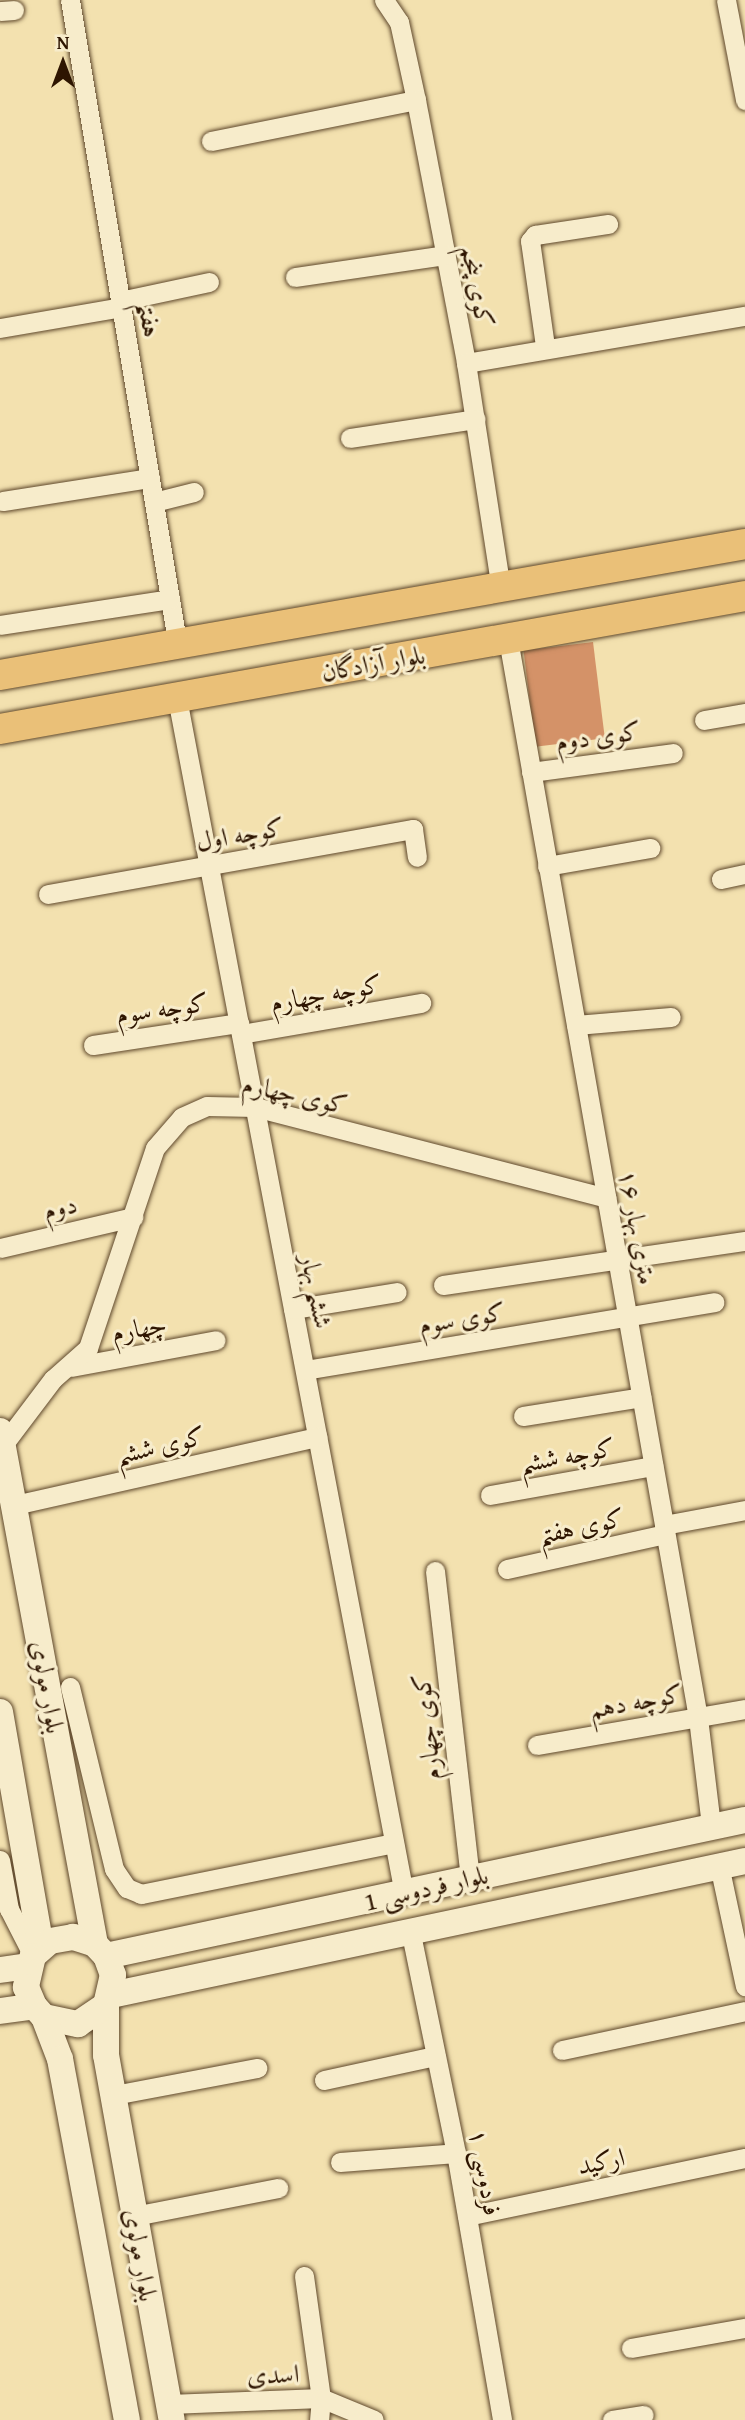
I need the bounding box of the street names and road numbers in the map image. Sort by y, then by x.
street label: کوی پنجم [455,242,501,330]
street label: هفتم [131,298,169,340]
street label: بلوار آزادگان [319,639,427,687]
street label: کوی دوم [553,715,643,757]
street label: کوچه اول [193,811,287,857]
street label: کوچه چهارم [268,968,384,1018]
street label: کوچه سوم [114,986,210,1030]
street label: کوی چهارم [239,1068,351,1120]
street label: ۱۶ متری بهار [613,1167,663,1287]
street label: دوم [40,1188,80,1226]
street label: ششم بهار [295,1251,339,1331]
street label: کوی سوم [417,1296,507,1340]
street label: چهارم [109,1308,169,1348]
street label: کوی ششم [112,1420,208,1470]
street label: کوچه ششم [517,1431,617,1479]
street label: کوی هفتم [535,1502,627,1550]
street label: بلوار مولوی [24,1638,72,1736]
street label: کوی چهارم [405,1672,447,1782]
street label: کوچه دهم [587,1677,685,1725]
street label: بلوار فردوسی 1 [361,1859,491,1917]
street label: فردوسی ۱ [463,2126,509,2218]
street label: ارکید [574,2141,628,2181]
street label: بلوار مولوی [117,2206,165,2304]
street label: اسدی [246,2357,300,2391]

